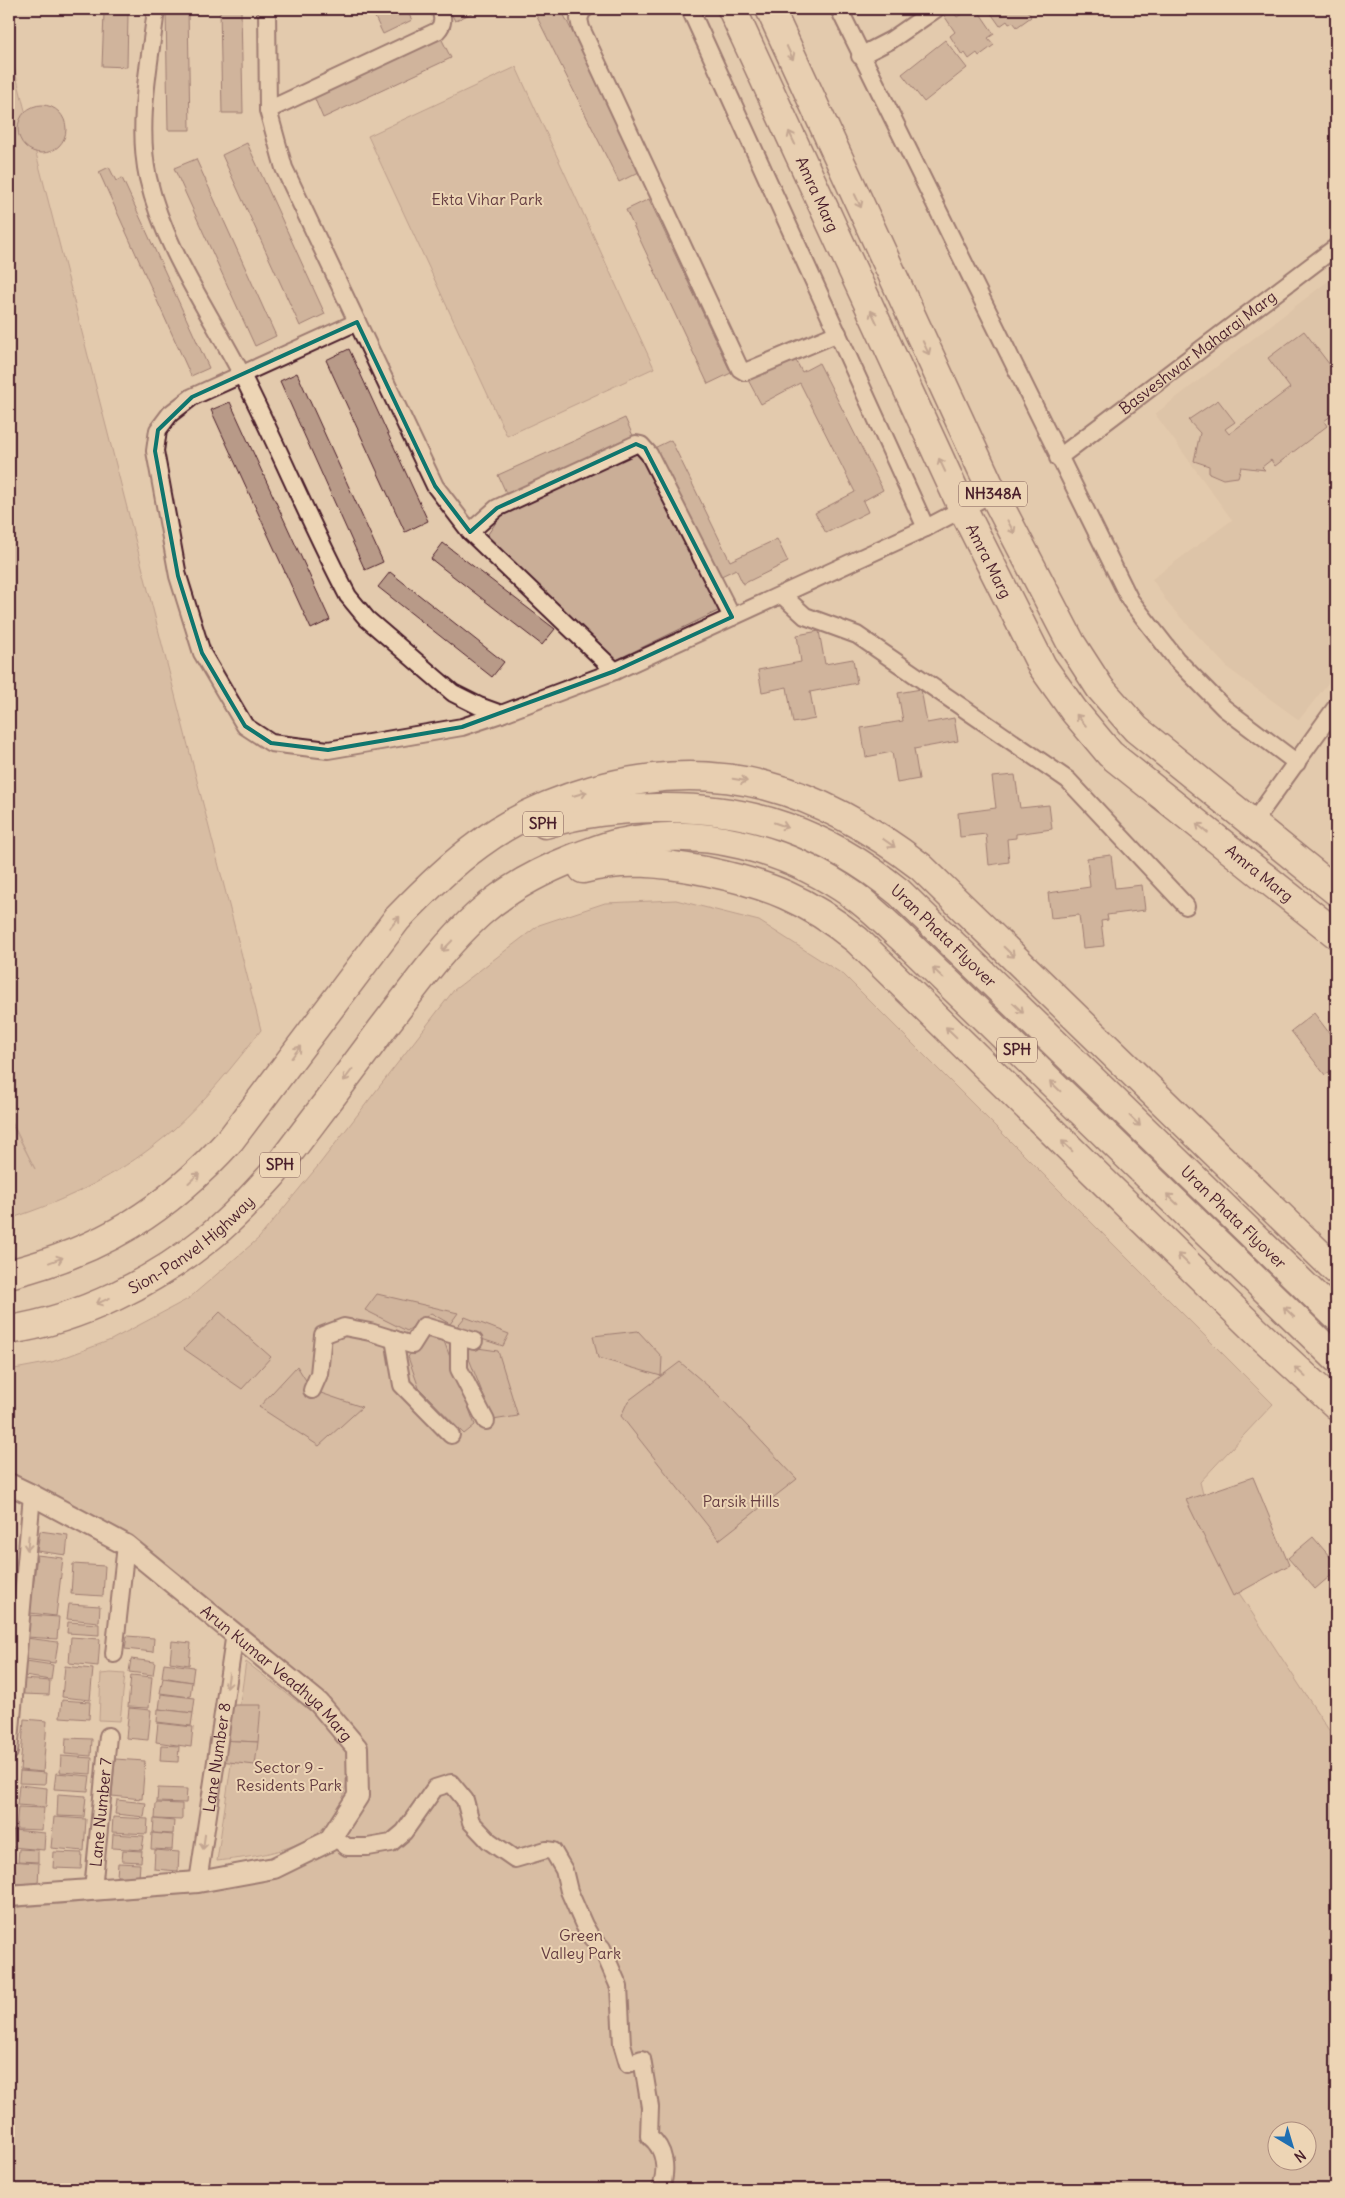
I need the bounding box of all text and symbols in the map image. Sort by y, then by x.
one-way arrow [786,45,796,60]
one-way arrow [786,131,796,146]
street label: Amra Marg [792,153,844,235]
park label: Ekta Vihar Park [431,189,543,209]
one-way arrow [854,193,864,208]
street label: Basveshwar Maharaj Marg [1115,286,1280,418]
one-way arrow [869,310,879,325]
one-way arrow [922,340,932,355]
one-way arrow [937,458,947,473]
road number: NH348A [959,482,1027,506]
one-way arrow [1006,519,1016,534]
street label: Amra Marg [962,520,1016,602]
one-way arrow [1076,714,1087,727]
one-way arrow [732,776,748,786]
one-way arrow [572,788,588,798]
road number: SPH [523,812,563,836]
one-way arrow [773,821,789,830]
one-way arrow [1196,822,1209,833]
one-way arrow [882,838,896,848]
street label: Amra Marg [1222,840,1297,906]
street label: Uran Phata Flyover [887,880,1001,992]
one-way arrow [389,916,400,929]
one-way arrow [441,940,453,953]
one-way arrow [1002,946,1014,958]
one-way arrow [932,967,945,979]
one-way arrow [1012,1002,1024,1014]
one-way arrow [945,1026,957,1038]
road number: SPH [997,1038,1037,1062]
one-way arrow [291,1046,302,1059]
one-way arrow [342,1068,353,1081]
one-way arrow [1049,1080,1061,1092]
one-way arrow [1128,1115,1141,1127]
one-way arrow [1061,1140,1073,1152]
road number: SPH [260,1152,300,1178]
street label: Uran Phata Flyover [1177,1161,1291,1273]
one-way arrow [187,1172,200,1183]
street label: Sion-Panvel Highway [125,1191,258,1298]
one-way arrow [1166,1193,1178,1205]
one-way arrow [1177,1253,1189,1266]
one-way arrow [47,1255,63,1264]
one-way arrow [96,1296,111,1306]
one-way arrow [1282,1306,1295,1318]
one-way arrow [1294,1366,1307,1378]
park label: Parsik Hills [702,1491,780,1511]
one-way arrow [23,1535,32,1551]
street label: Arun Kumar Veadhya Marg [197,1600,357,1745]
one-way arrow [223,1673,233,1689]
street label: Lane Number 8 [198,1701,235,1814]
street label: Lane Number 7 [85,1757,116,1868]
park label: Sector 9 - Residents Park [236,1757,342,1795]
one-way arrow [199,1833,209,1849]
park label: Green Valley Park [541,1925,621,1963]
north arrow [1268,2120,1318,2170]
text: N [1291,2146,1309,2166]

